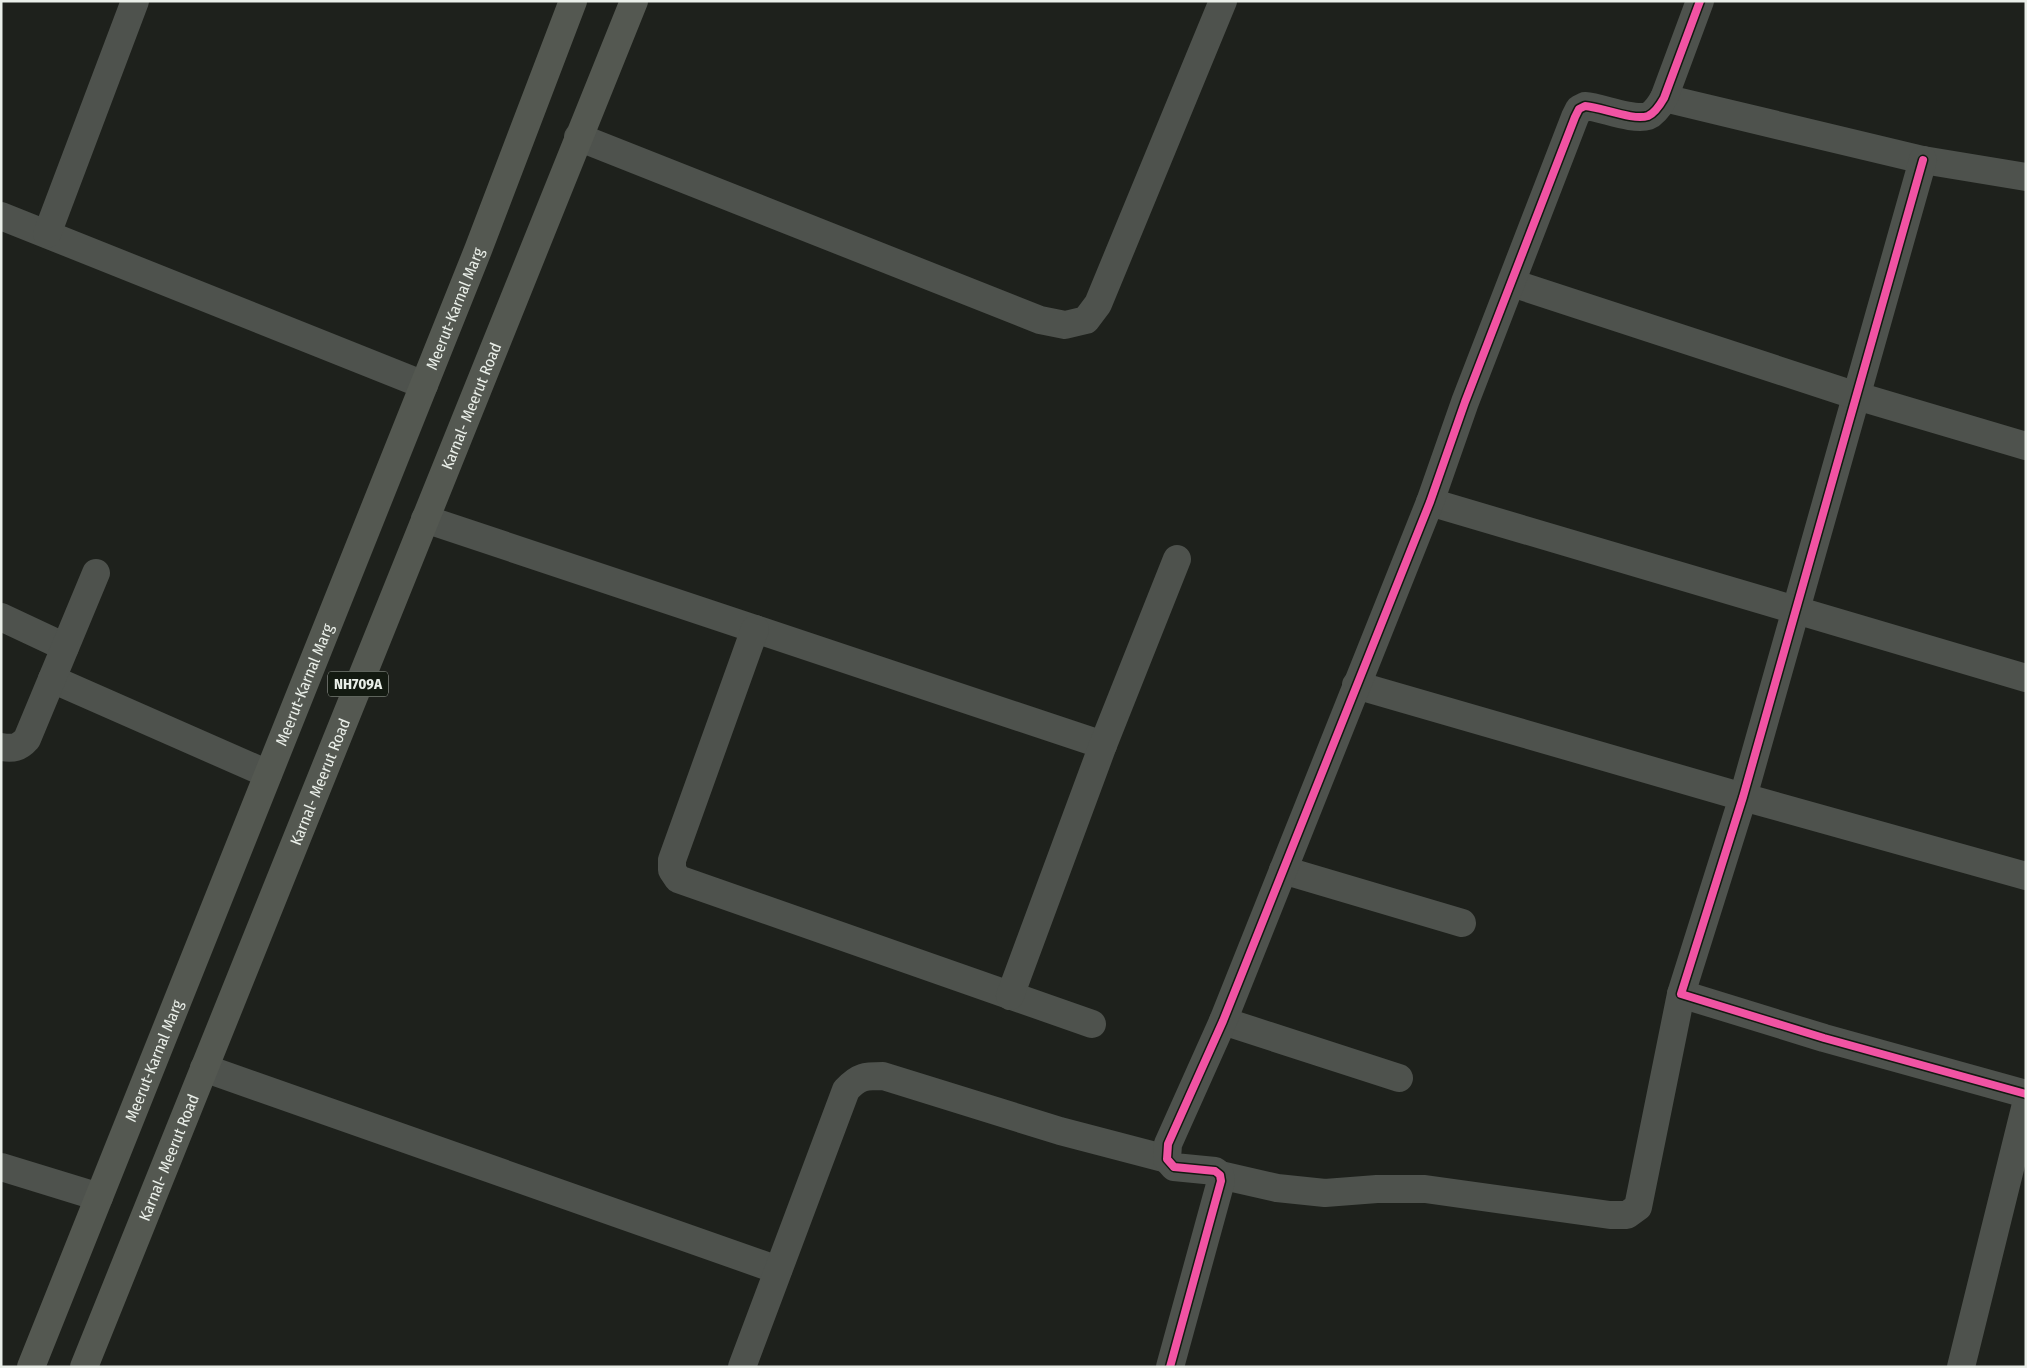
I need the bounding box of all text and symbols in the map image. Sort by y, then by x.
street label: Meerut-Karnal Marg [422,244,488,372]
street label: Karnal- Meerut Road [437,340,505,472]
street label: Meerut-Karnal Marg [271,620,337,748]
road number: NH709A [328,672,388,696]
street label: Karnal- Meerut Road [286,715,354,848]
street label: Meerut-Karnal Marg [121,996,187,1124]
street label: Karnal- Meerut Road [134,1091,202,1224]

